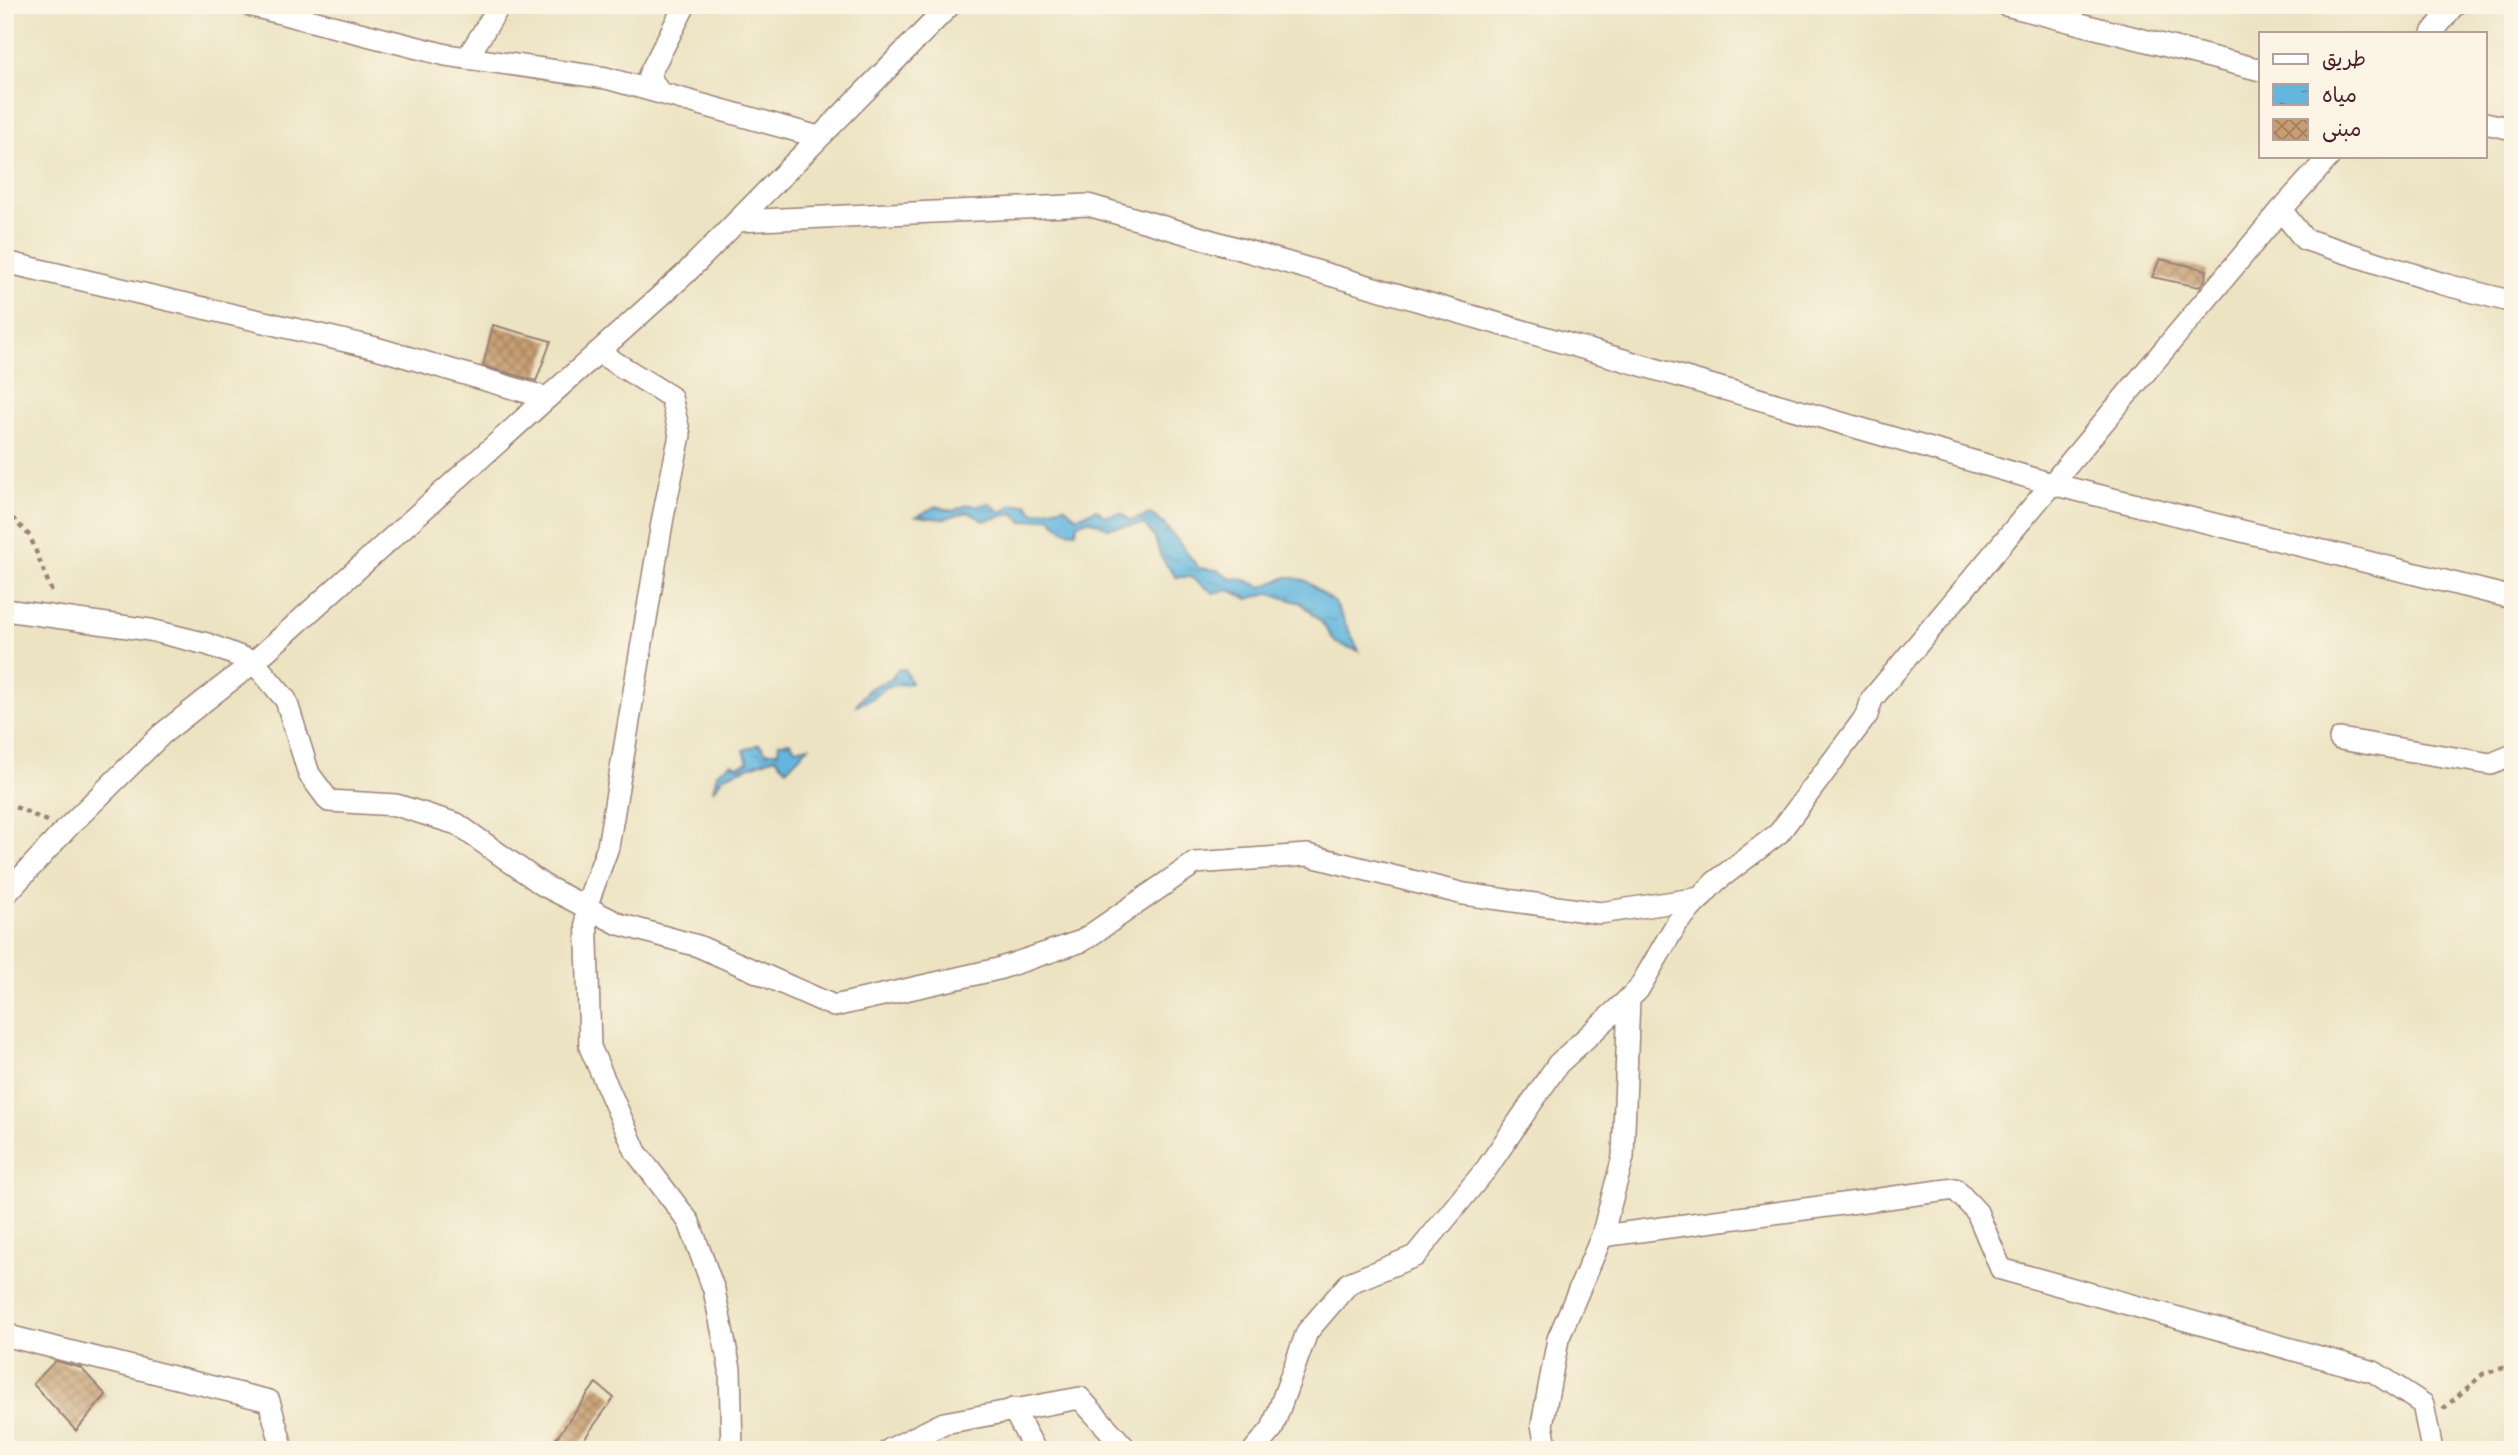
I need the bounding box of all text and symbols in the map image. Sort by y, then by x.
legend [2259,32,2486,158]
text: طريق [2322,44,2366,77]
text: مياه [2322,80,2357,113]
text: مبنى [2322,114,2361,147]

